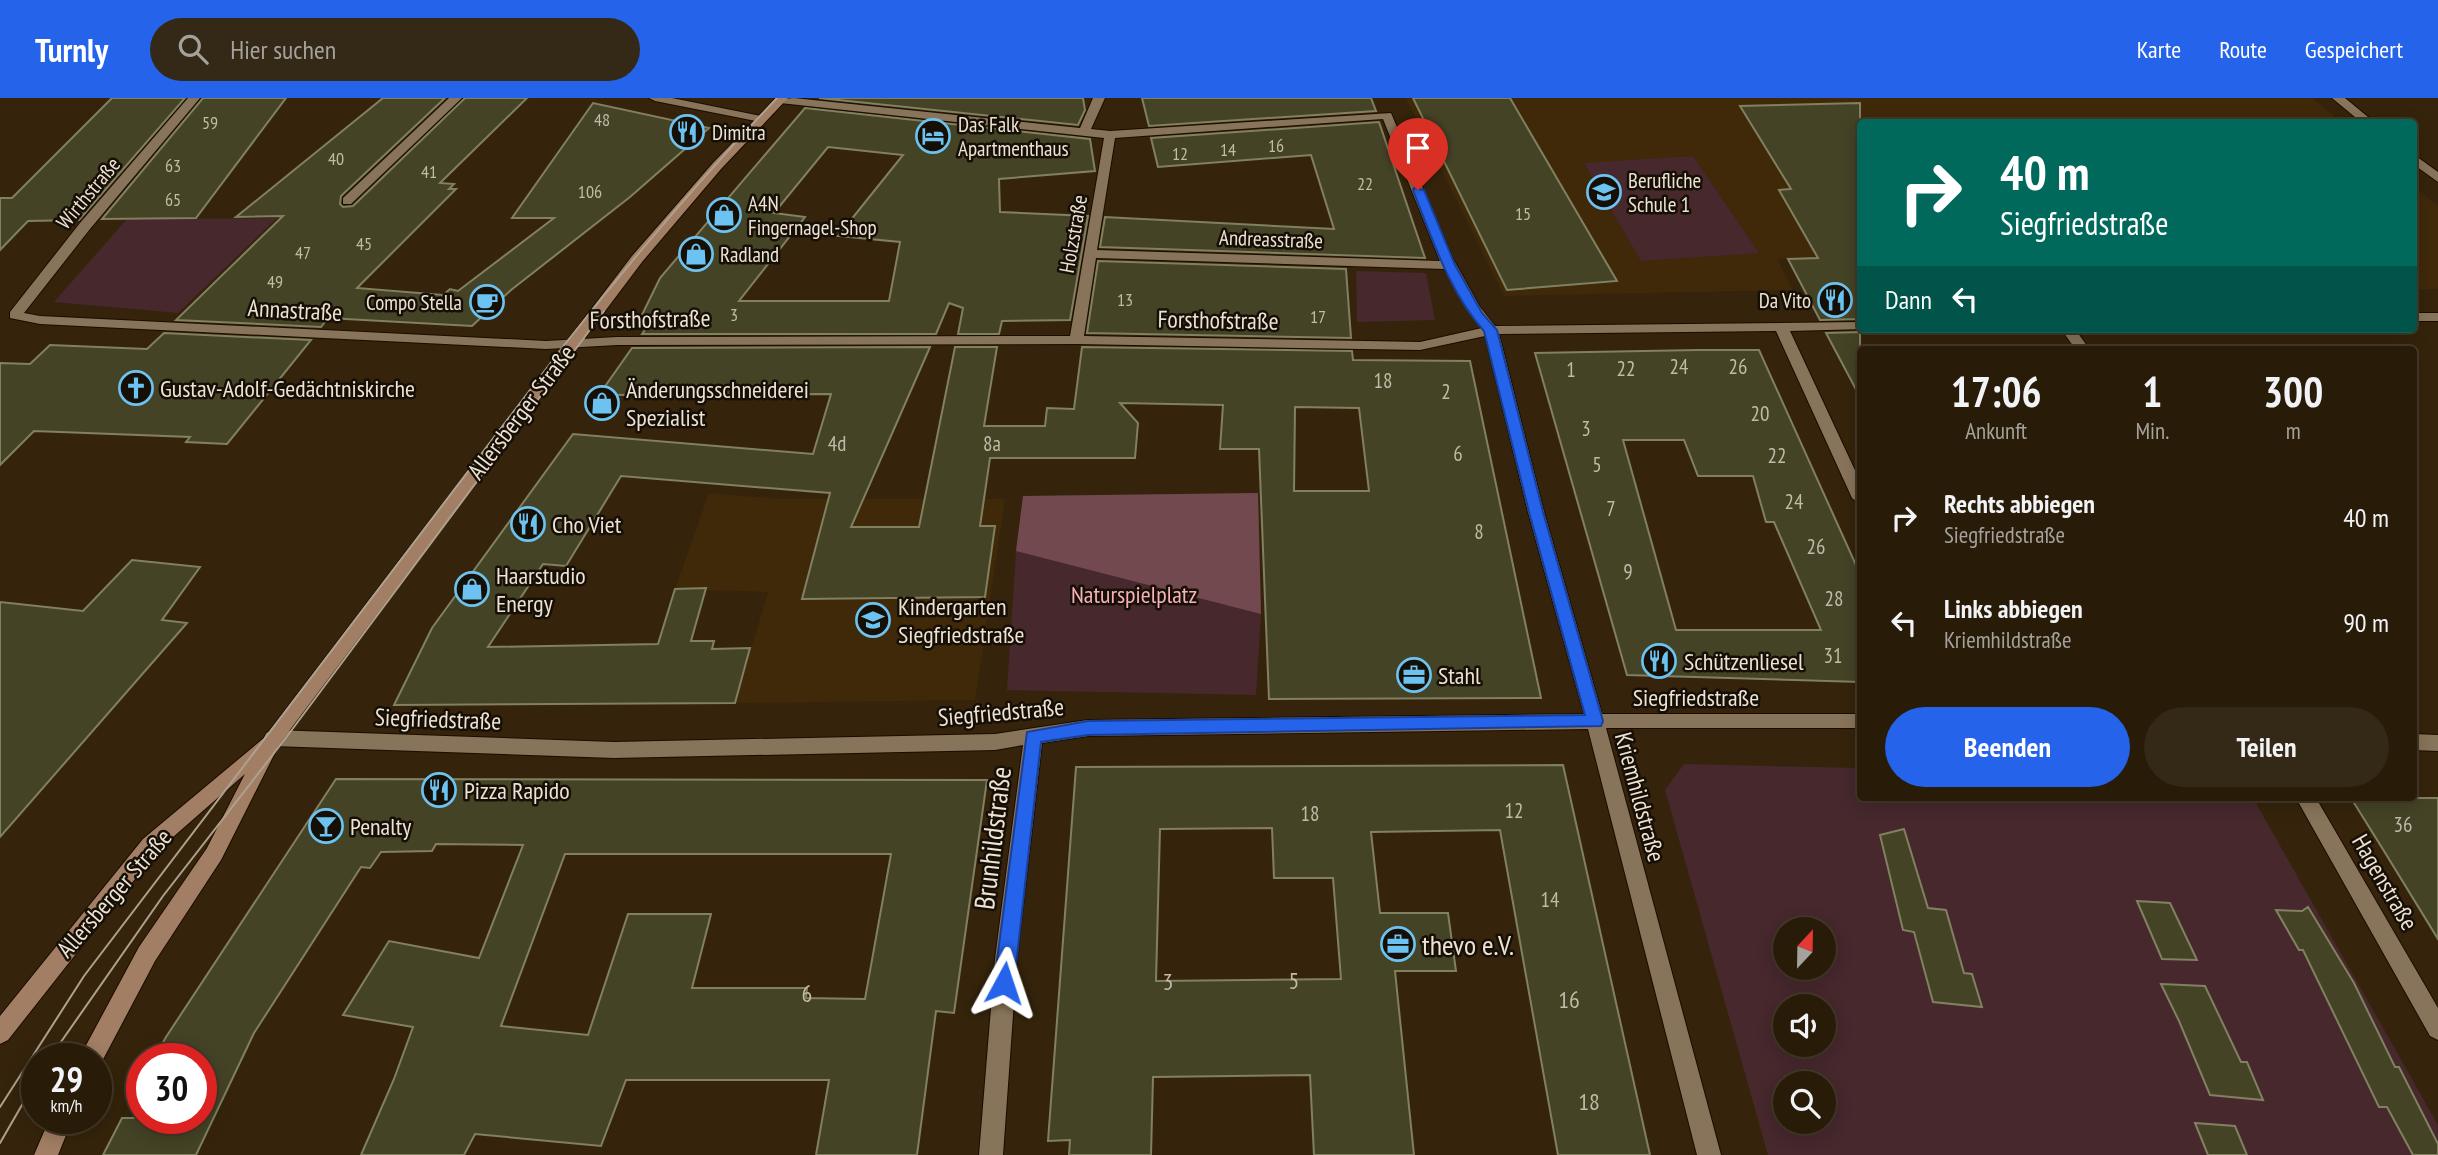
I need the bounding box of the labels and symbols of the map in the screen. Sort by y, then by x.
house number: 48 [594,108,610,131]
house number: 59 [202,111,218,134]
place label: Das Falk Apartmenthaus [958,111,1069,162]
restaurant icon: Dimitra [668,113,706,151]
hotel icon: Das Falk Apartmenthaus [914,117,952,155]
pin [1388,118,1448,190]
place label: Dimitra [712,119,766,146]
house number: 16 [1268,134,1284,157]
house number: 14 [1220,138,1236,161]
house number: 12 [1172,142,1188,165]
house number: 40 [328,147,344,170]
street label: Wirthstraße [50,151,126,235]
house number: 63 [165,154,181,177]
house number: 41 [421,160,437,183]
place label: Berufliche Schule 1 [1628,167,1701,218]
house number: 22 [1357,172,1373,195]
school or university icon: Berufliche Schule 1 [1585,173,1623,211]
house number: 106 [578,180,602,203]
house number: 65 [165,188,181,211]
place label: A4N Fingernagel-Shop [748,190,877,241]
street label: Holzstraße [1053,193,1093,275]
shop icon: A4N Fingernagel-Shop [705,196,743,234]
house number: 15 [1515,202,1531,225]
street label: Andreasstraße [1218,224,1324,254]
house number: 45 [356,232,372,255]
shop icon: Radland [677,235,715,273]
house number: 47 [295,241,311,264]
place label: Radland [720,241,779,268]
house number: 49 [267,270,283,293]
restaurant icon: Da Vito [1816,281,1854,319]
cafe icon: Compo Stella [468,283,506,321]
place label: Da Vito [1759,287,1811,314]
house number: 13 [1117,288,1133,311]
place label: Compo Stella [366,289,462,316]
street label: Annastraße [247,292,343,328]
street label: Forsthofstraße [589,302,711,336]
house number: 3 [730,303,738,326]
street label: Forsthofstraße [1157,303,1279,337]
house number: 17 [1310,305,1326,328]
street label: Allersberger Straße [460,339,582,485]
house number: 24 [1670,353,1689,380]
house number: 26 [1729,353,1747,380]
house number: 22 [1617,355,1635,382]
house number: 1 [1566,356,1576,383]
house number: 18 [1374,367,1392,394]
church icon: Gustav-Adolf-Gedächtniskirche [117,369,155,407]
place label: Gustav-Adolf-Gedächtniskirche [160,373,415,404]
place label: Änderungsschneiderei Spezialist [626,374,809,433]
house number: 2 [1441,378,1451,405]
shop icon: Änderungsschneiderei Spezialist [583,384,621,422]
house number: 20 [1751,400,1769,427]
house number: 3 [1581,415,1591,442]
house number: 4d [828,430,846,457]
house number: 8a [983,430,1001,457]
house number: 6 [1453,440,1463,467]
house number: 22 [1768,442,1786,469]
house number: 5 [1592,451,1602,478]
house number: 24 [1785,488,1804,515]
house number: 7 [1606,495,1616,522]
restaurant icon: Cho Viet [509,505,547,543]
place label: Cho Viet [552,509,622,540]
house number: 8 [1474,518,1484,545]
house number: 26 [1807,533,1825,560]
house number: 9 [1623,558,1633,585]
place label: Haarstudio Energy [496,560,586,619]
shop icon: Haarstudio Energy [453,570,491,608]
park label: Naturspielplatz [1071,579,1197,610]
house number: 28 [1825,585,1843,612]
place label: Kindergarten Siegfriedstraße [898,591,1024,650]
school or university icon: Kindergarten Siegfriedstraße [854,601,892,639]
restaurant icon: Schützenliesel [1640,642,1678,680]
house number: 31 [1824,642,1842,669]
place label: Schützenliesel [1684,646,1804,677]
office icon: Stahl [1395,656,1433,694]
place label: Stahl [1438,660,1481,691]
street label: Siegfriedstraße [1633,682,1759,713]
street label: Siegfriedstraße [937,691,1065,733]
street label: Siegfriedstraße [374,701,502,737]
street label: Kriemhildstraße [1608,729,1672,865]
street label: Brunhildstraße [965,764,1019,912]
restaurant icon: Pizza Rapido [420,771,458,809]
place label: Pizza Rapido [464,775,570,806]
house number: 12 [1505,797,1523,824]
house number: 18 [1301,800,1319,827]
bar icon: Penalty [307,807,345,845]
place label: Penalty [350,811,411,842]
house number: 36 [2394,811,2412,838]
street label: Allersberger Straße [50,822,178,964]
street label: Hagenstraße [2345,828,2425,936]
house number: 14 [1541,886,1560,913]
north arrow [1773,917,1836,980]
office icon: thevo e.V. [1379,925,1417,963]
place label: thevo e.V. [1422,926,1514,963]
position arrow [967,946,1041,1020]
house number: 5 [1289,965,1299,996]
house number: 3 [1163,966,1173,997]
house number: 6 [802,978,812,1009]
house number: 16 [1558,984,1580,1015]
speed limit sign: 30 [126,1043,217,1134]
house number: 18 [1578,1086,1600,1117]

